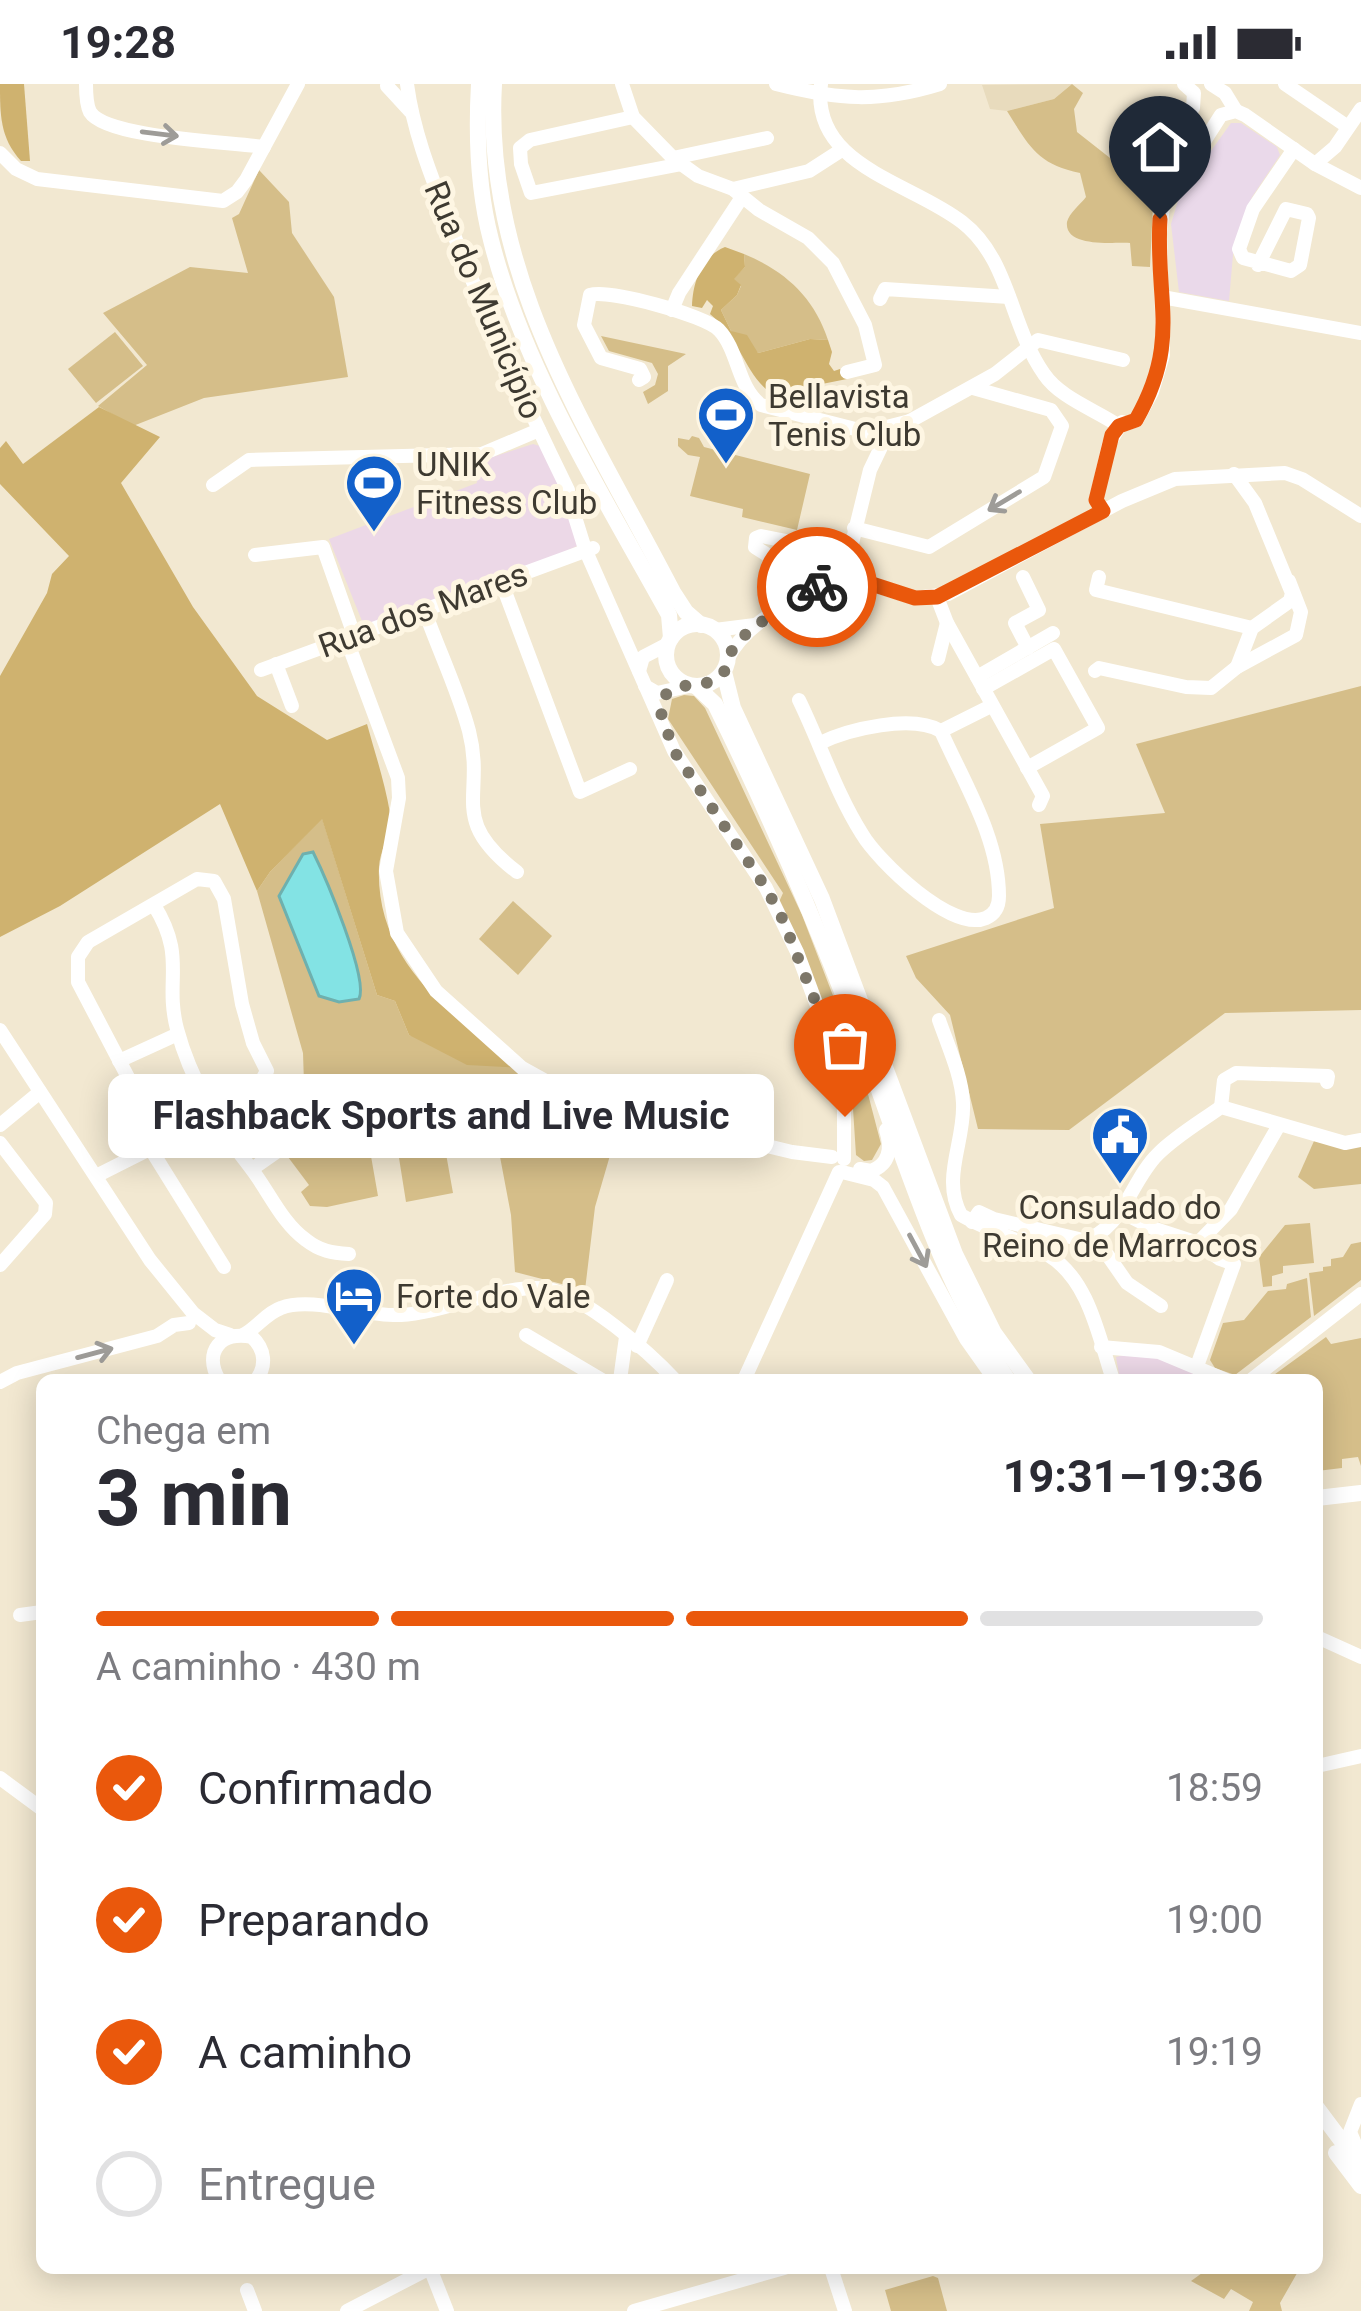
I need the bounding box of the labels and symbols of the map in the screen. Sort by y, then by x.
pin [1109,96,1211,219]
one-way arrow [140,123,179,146]
street label: Rua do Município [416,175,552,425]
place label: Bellavista Tenis Club [768,377,921,454]
sports icon: Bellavista Tenis Club [695,384,757,466]
place label: UNIK Fitness Club [416,445,597,522]
sports icon: UNIK Fitness Club [343,452,405,534]
one-way arrow [988,490,1022,514]
courier [757,527,877,647]
street label: Rua dos Mares [313,554,533,666]
pin [794,994,896,1117]
callout: Flashback Sports and Live Music [107,1075,773,1159]
public building icon: Consulado do Reino de Marrocos [1089,1104,1151,1186]
place label: Consulado do Reino de Marrocos [982,1188,1258,1265]
one-way arrow [907,1232,930,1267]
hotel icon: Forte do Vale [323,1265,385,1347]
place label: Forte do Vale [396,1277,591,1316]
one-way arrow [75,1341,113,1363]

